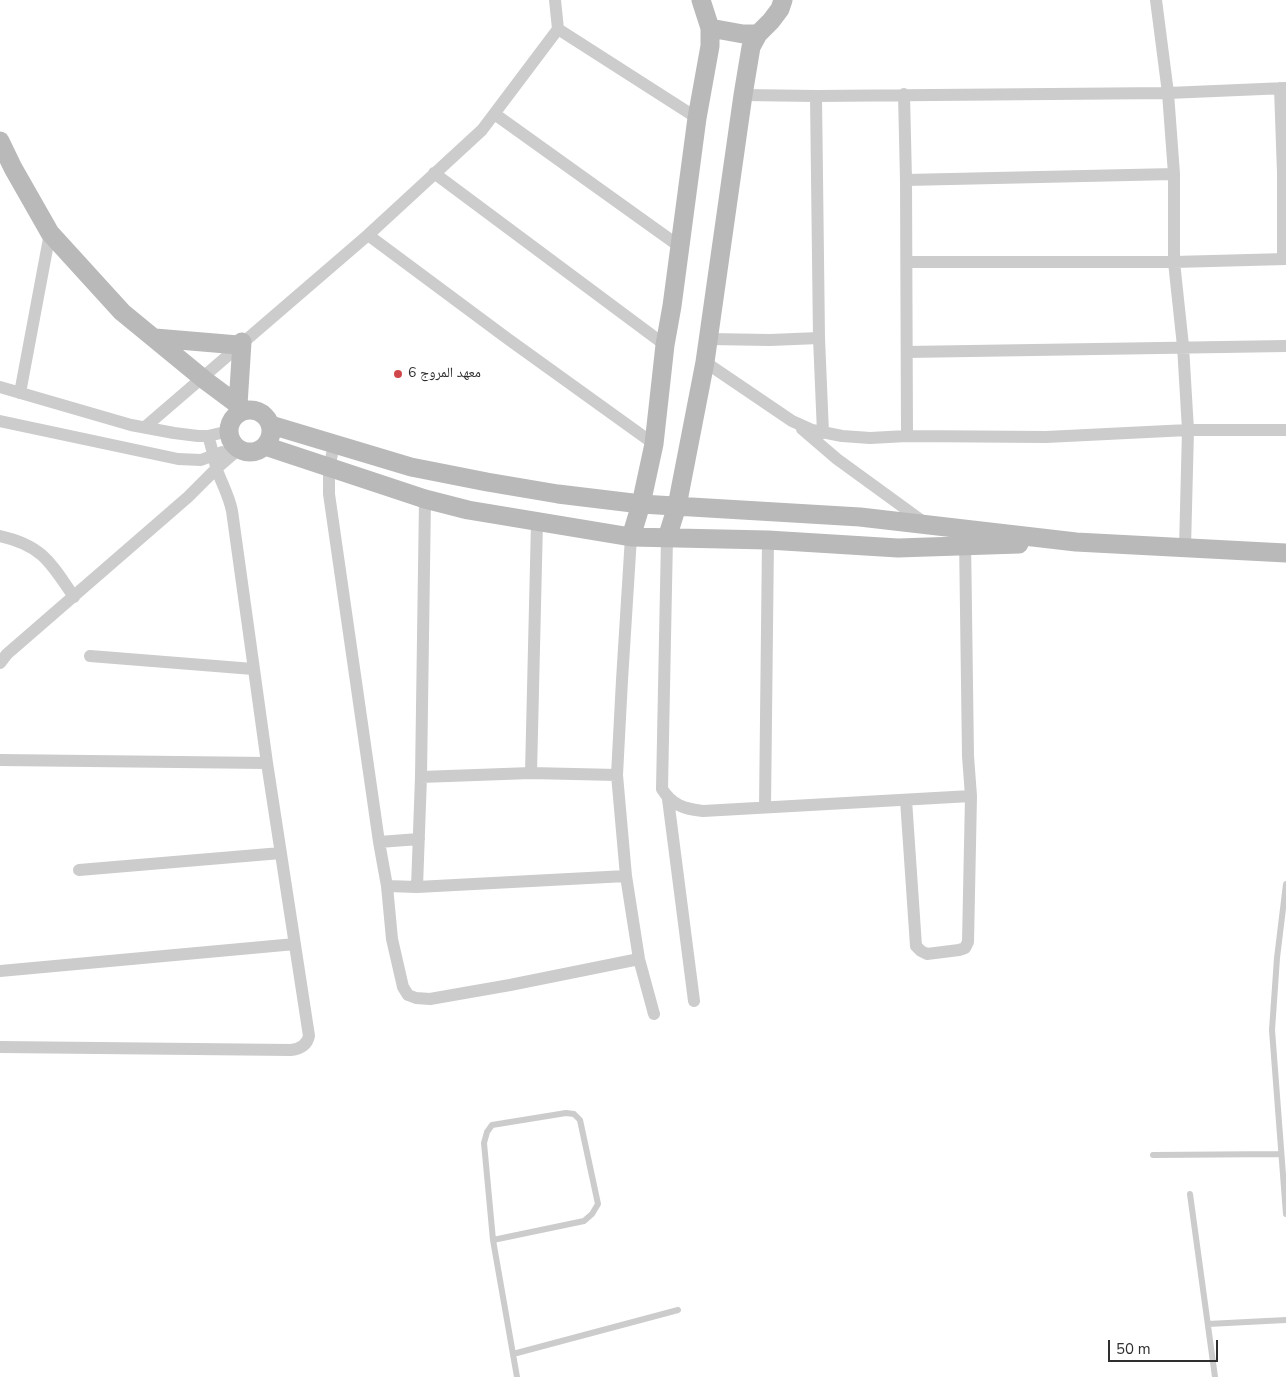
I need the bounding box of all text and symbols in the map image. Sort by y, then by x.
place label: معهد المروج 6 [408,366,481,382]
marker: معهد المروج 6 [392,368,404,380]
scale bar [1111,1330,1221,1362]
text: 50 m [1116,1339,1151,1359]

